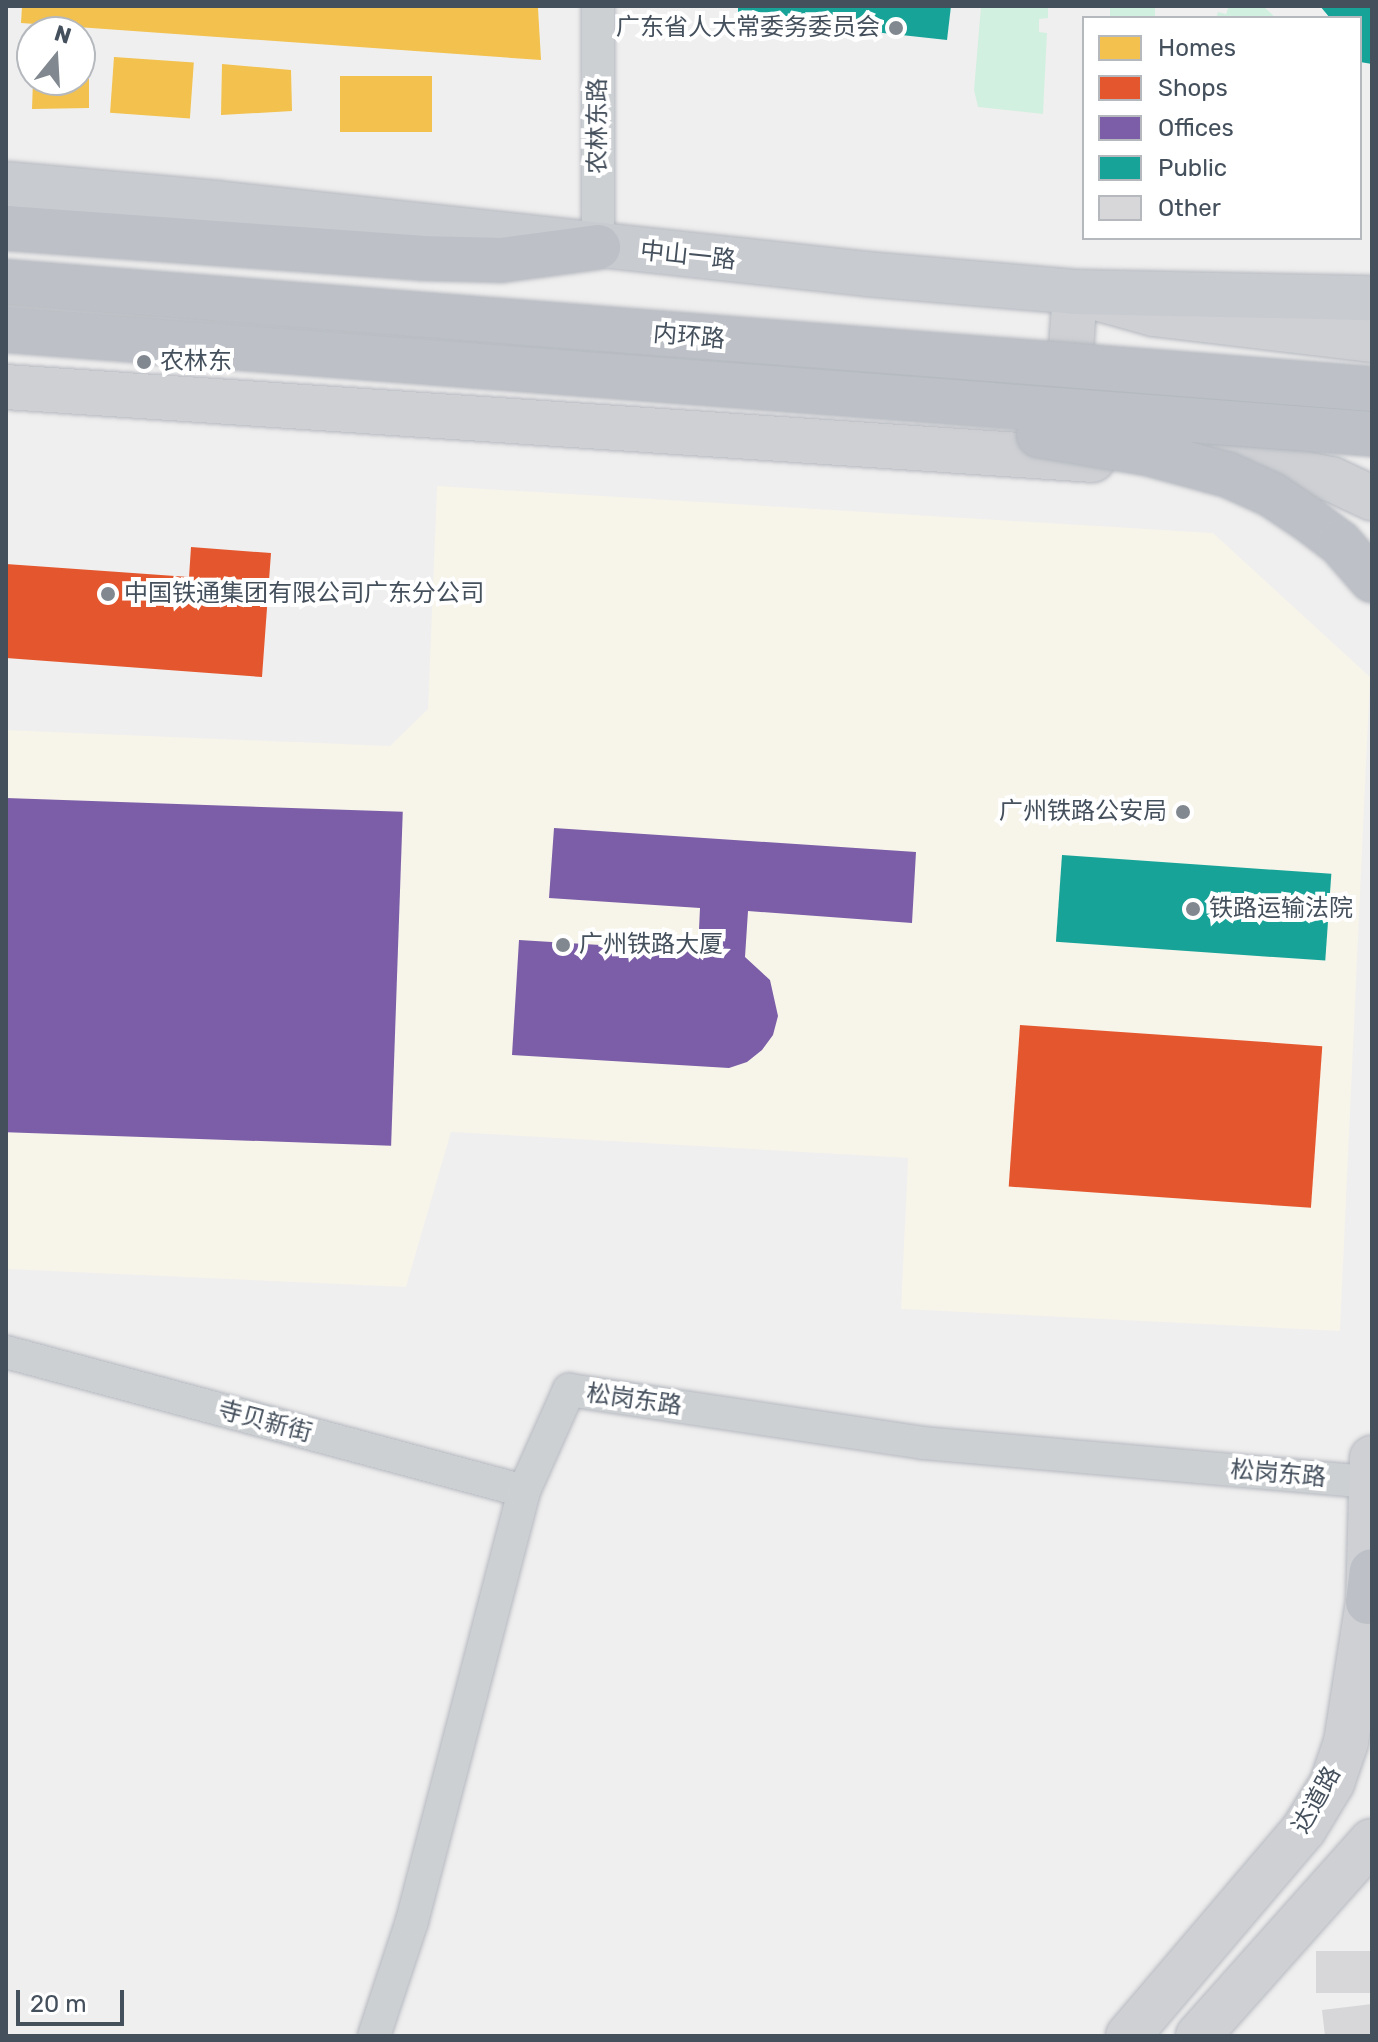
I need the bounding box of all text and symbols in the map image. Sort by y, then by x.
place label: 广东省人大常委务委员会 [616,14,880,42]
north arrow [16,16,96,96]
legend [1082,16,1362,240]
text: N [51,19,75,50]
marker: 广东省人大常委务委员会 [887,19,905,37]
text: Homes [1158,34,1236,62]
text: Shops [1158,74,1228,102]
street label: 农林东路 [584,78,612,174]
text: Offices [1158,114,1234,142]
text: Public [1158,154,1227,182]
text: Other [1158,194,1221,222]
street label: 中山一路 [639,237,737,275]
street label: 内环路 [652,320,726,354]
place label: 农林东 [160,348,232,376]
marker: 农林东 [135,353,153,371]
place label: 中国铁通集团有限公司广东分公司 [124,580,484,608]
marker: 中国铁通集团有限公司广东分公司 [99,585,117,603]
place label: 广州铁路公安局 [999,798,1167,826]
marker: 广州铁路公安局 [1174,803,1192,821]
place label: 铁路运输法院 [1209,895,1353,923]
marker: 铁路运输法院 [1184,900,1202,918]
place label: 广州铁路大厦 [579,931,723,959]
marker: 广州铁路大厦 [554,936,572,954]
street label: 松岗东路 [584,1379,684,1421]
street label: 寺贝新街 [215,1396,315,1448]
street label: 松岗东路 [1229,1455,1327,1493]
street label: 达道路 [1287,1762,1347,1838]
scale bar [20,1974,128,2024]
text: 20 m [30,1990,87,2018]

